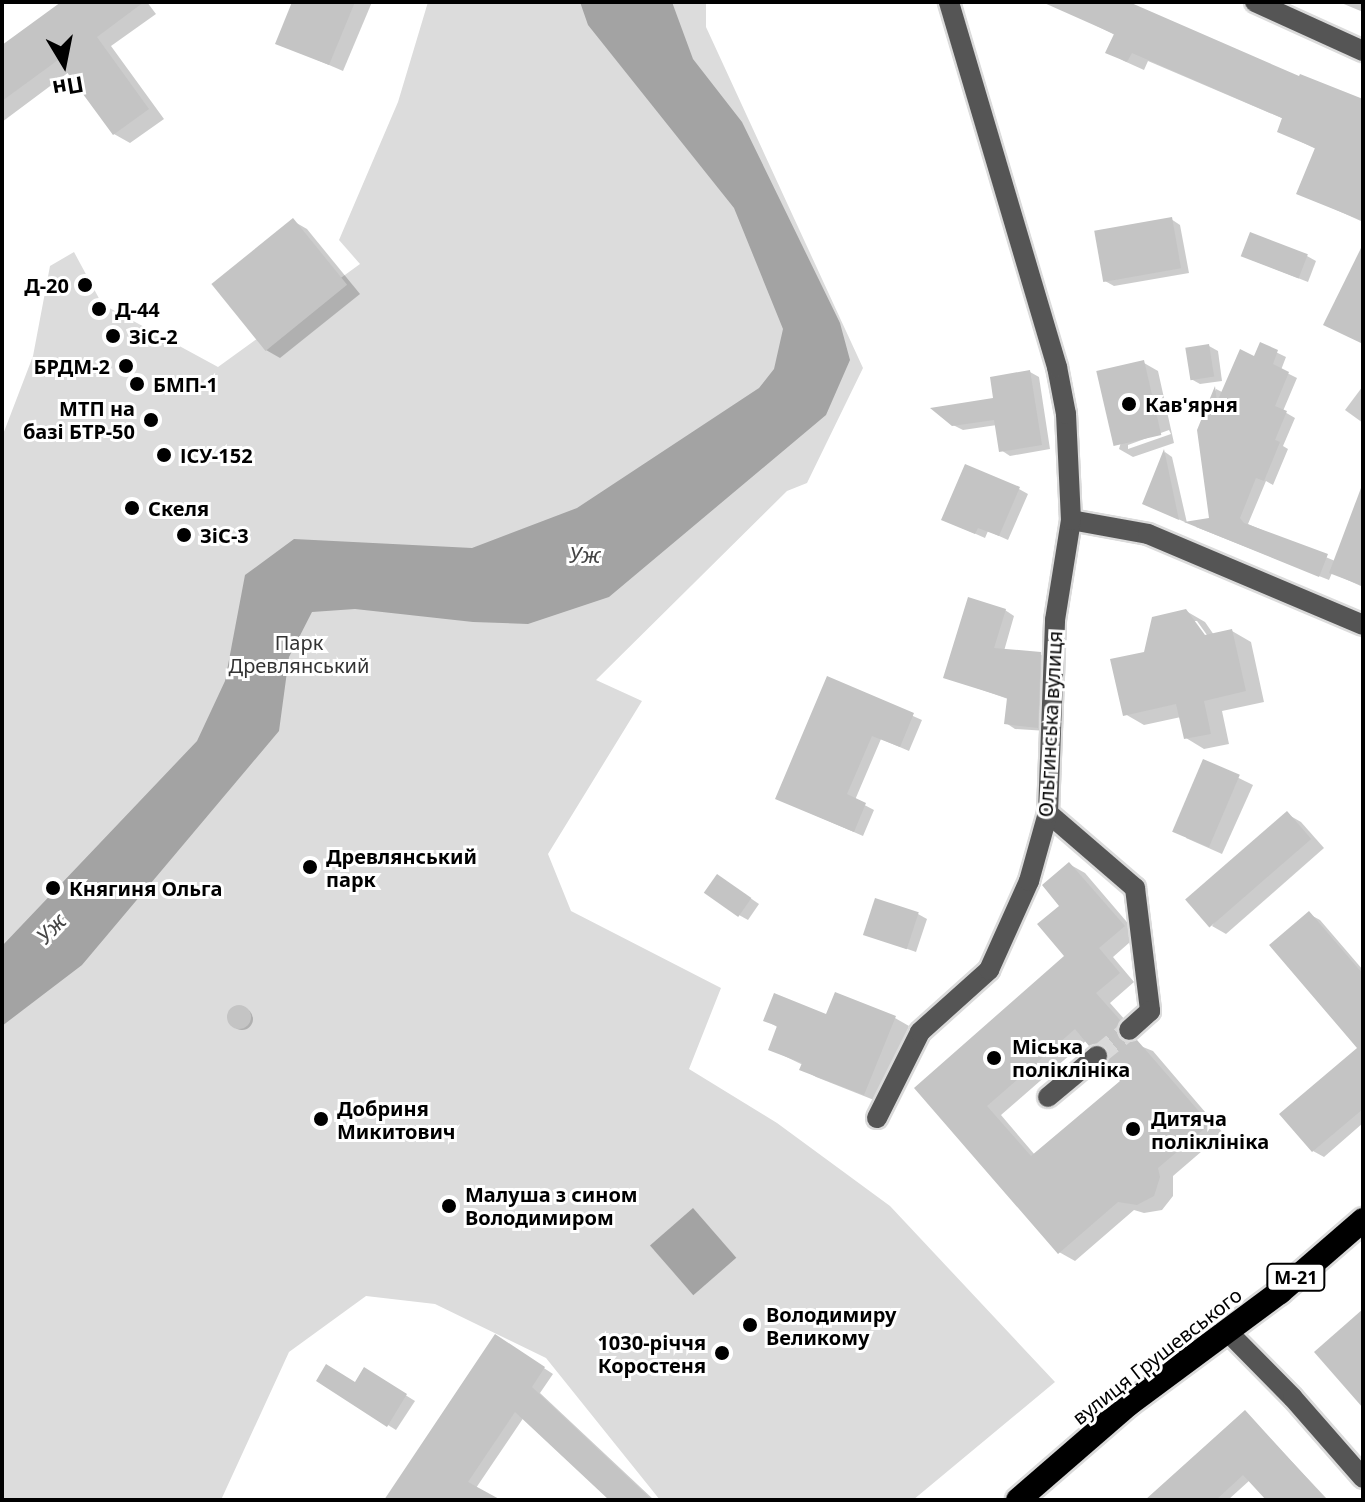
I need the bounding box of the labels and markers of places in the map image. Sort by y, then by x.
place label: Д-20 [24,273,69,297]
marker: Д-20 [76,276,94,294]
place label: Д-44 [115,297,160,321]
marker: Д-44 [90,300,108,318]
place label: ЗіС-2 [129,324,178,348]
marker: ЗіС-2 [104,327,122,345]
place label: БРДМ-2 [34,354,110,378]
marker: БРДМ-2 [117,357,135,375]
place label: БМП-1 [153,372,218,396]
marker: БМП-1 [128,375,146,393]
place label: Кав'ярня [1145,392,1238,416]
marker: Кав'ярня [1120,395,1138,413]
place label: МТП на базі БТР-50 [23,396,135,443]
marker: МТП на базі БТР-50 [142,411,160,429]
place label: ІСУ-152 [180,443,253,467]
marker: ІСУ-152 [155,446,173,464]
place label: Скеля [148,496,209,520]
marker: Скеля [123,499,141,517]
place label: ЗіС-3 [200,523,249,547]
marker: ЗіС-3 [175,526,193,544]
place label: Древлянський парк [326,844,477,891]
marker: Древлянський парк [301,858,319,876]
place label: Княгиня Ольга [69,876,223,900]
marker: Княгиня Ольга [44,879,62,897]
place label: Міська поліклініка [1012,1034,1130,1081]
marker: Міська поліклініка [983,1047,1005,1069]
place label: Добриня Микитович [337,1096,456,1143]
place label: Дитяча поліклініка [1151,1106,1269,1153]
marker: Добриня Микитович [312,1110,330,1128]
marker: Дитяча поліклініка [1122,1118,1144,1140]
place label: Малуша з сином Володимиром [465,1182,638,1229]
marker: Малуша з сином Володимиром [440,1197,458,1215]
place label: Володимиру Великому [766,1302,896,1349]
marker: Володимиру Великому [741,1316,759,1334]
place label: 1030-річчя Коростеня [597,1330,706,1377]
marker: 1030-річчя Коростеня [713,1344,731,1362]

